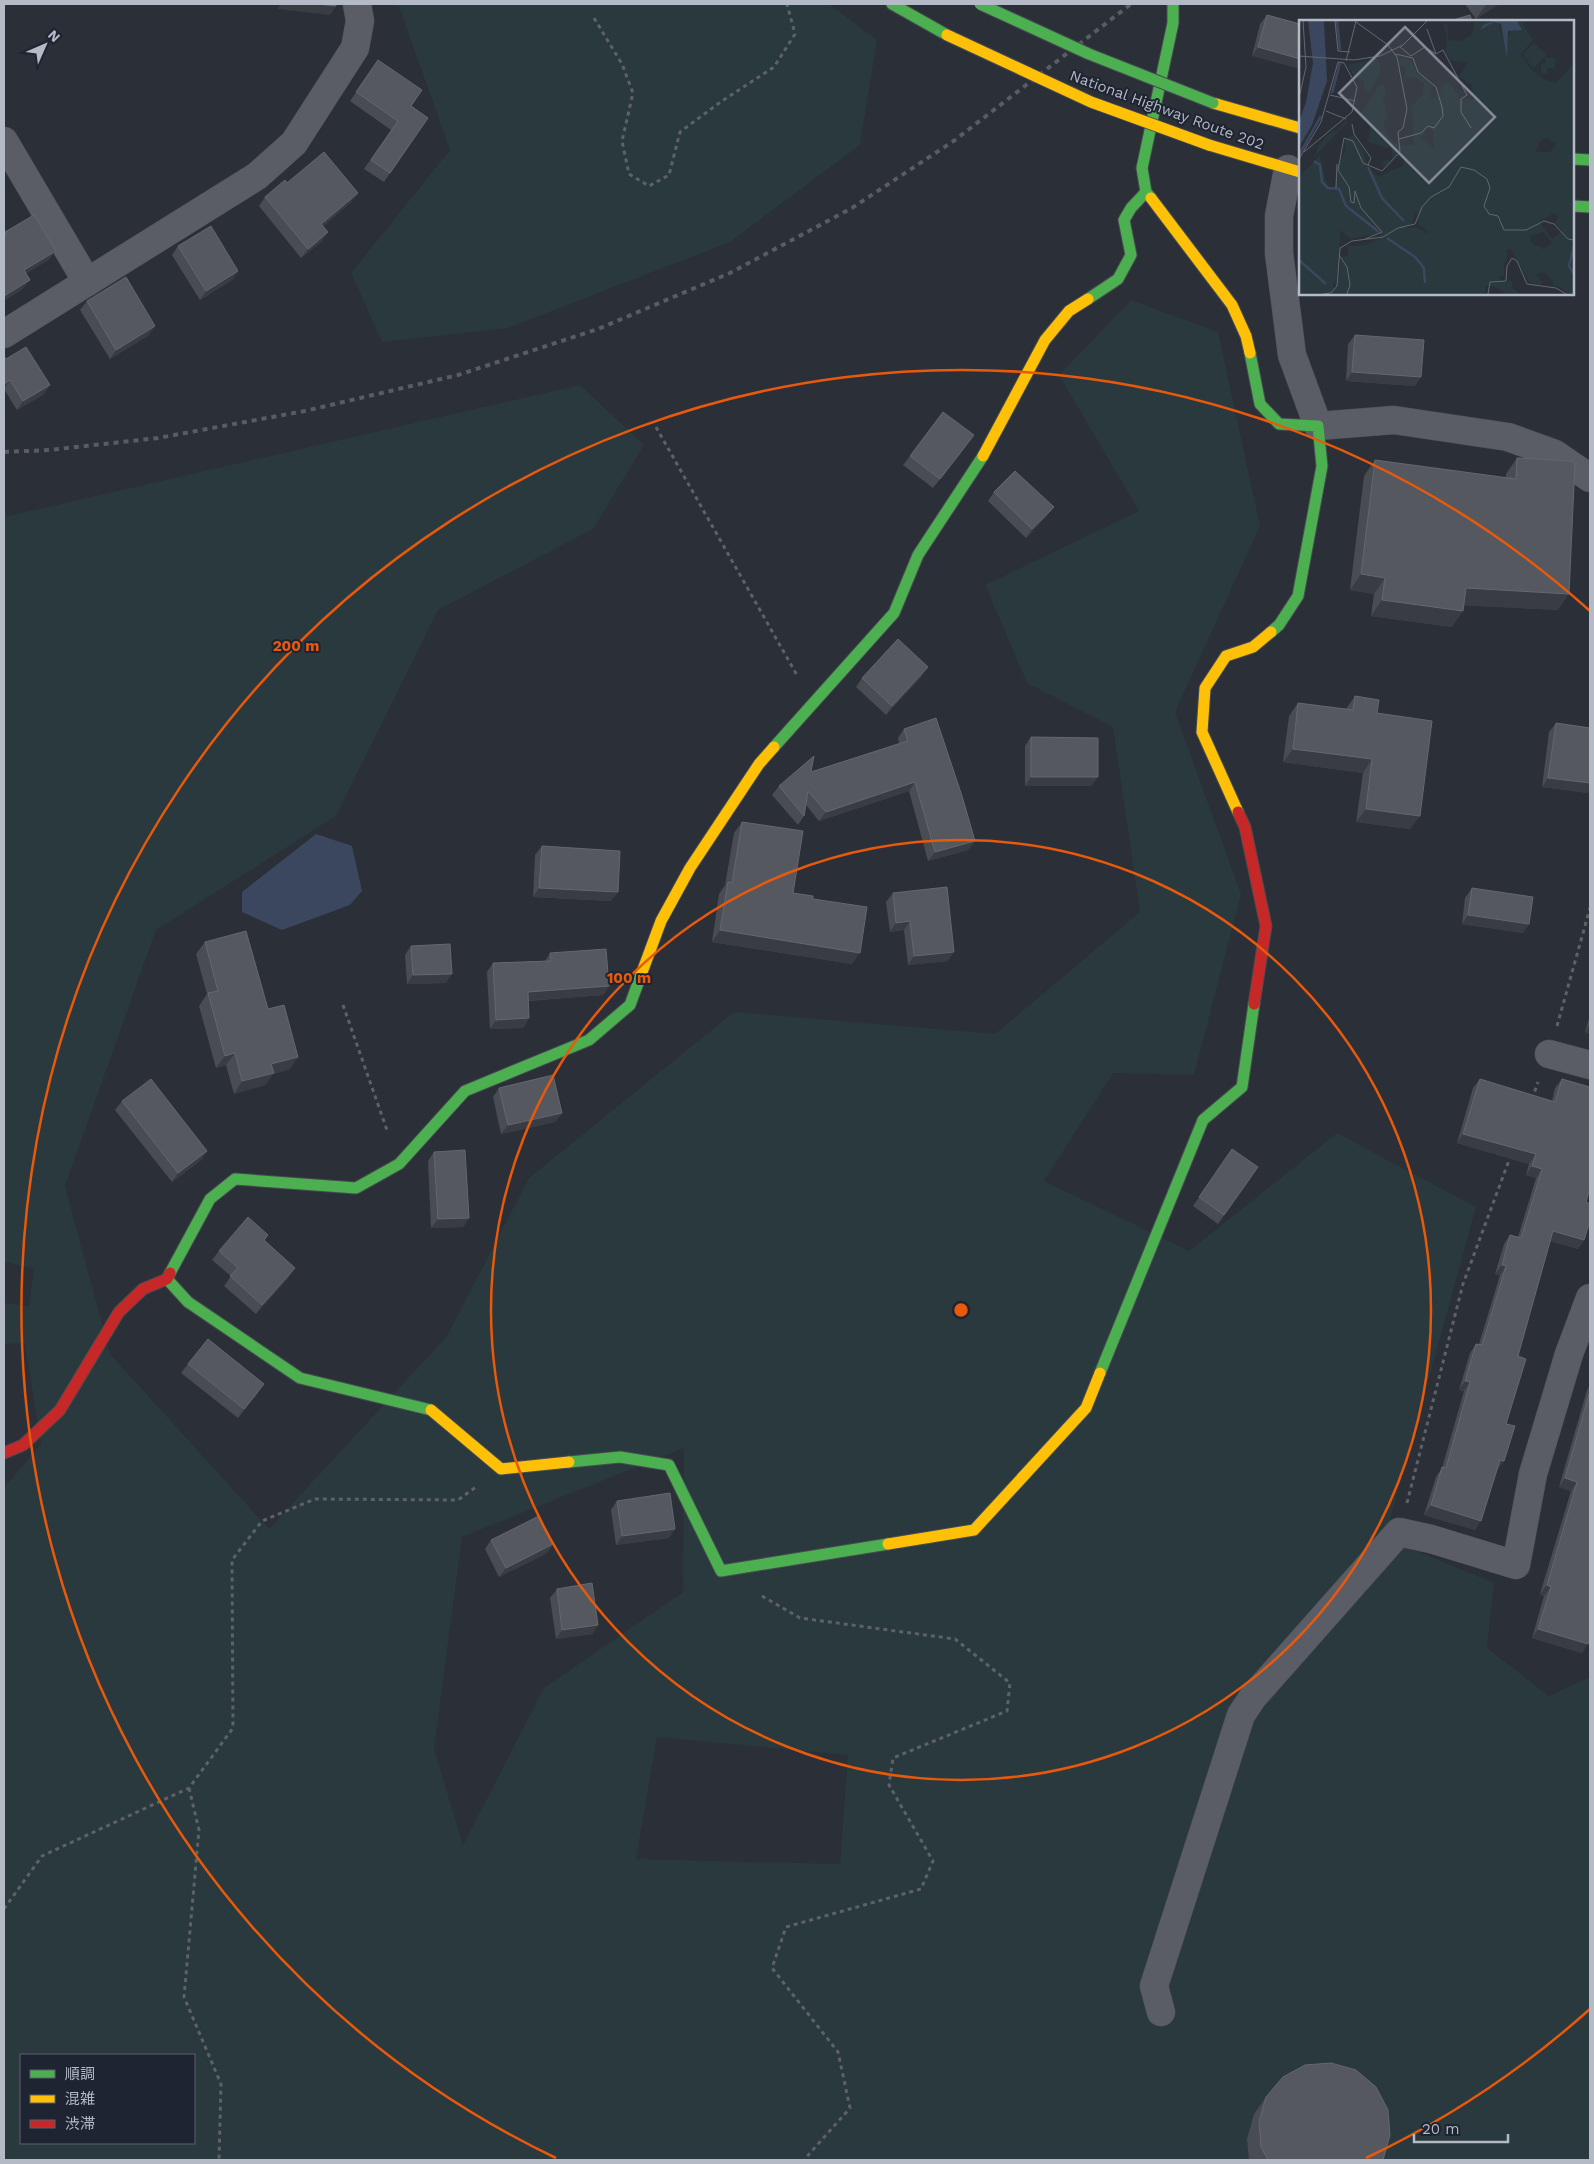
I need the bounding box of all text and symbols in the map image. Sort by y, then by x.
north arrow [20,20,70,70]
inset map [1299,20,1574,295]
text: N [45,26,64,45]
street label: National Highway Route 202 [1067,66,1267,154]
text: 200 m [273,637,319,655]
text: 100 m [607,969,651,987]
centre of rings [952,1301,970,1319]
legend [20,2054,195,2144]
text: 順調 [65,2065,95,2083]
text: 混雑 [65,2090,95,2108]
scale bar [1414,2112,1508,2144]
text: 渋滞 [65,2115,95,2133]
text: 20 m [1422,2120,1460,2138]

